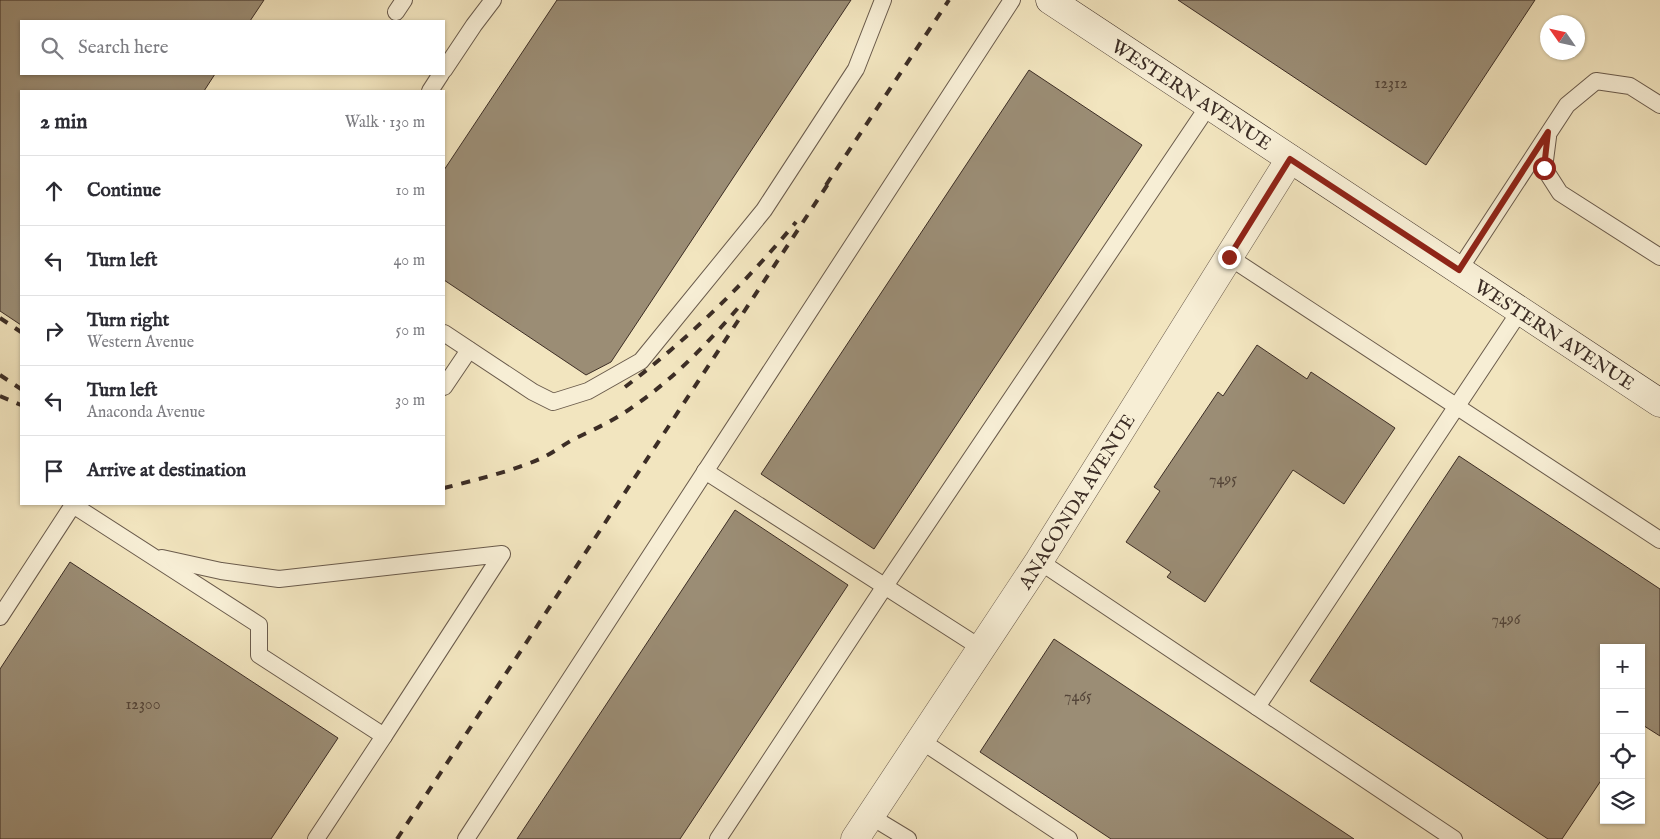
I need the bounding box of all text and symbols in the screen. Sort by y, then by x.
north arrow [1540,15,1585,60]
search box [20,20,445,75]
icon: search [38,34,66,62]
street label: WESTERN AVENUE [1106,35,1276,156]
text: Search here [78,36,169,60]
house number: 12312 [1375,74,1407,94]
text: 2 min [40,109,87,136]
text: Walk · 130 m [345,113,425,133]
route start [1533,157,1556,180]
icon: ahead [40,177,68,205]
text: Continue [87,179,161,203]
text: 10 m [395,181,425,201]
route end [1218,246,1241,269]
icon: left [40,247,68,275]
text: Turn left [87,249,158,273]
text: 40 m [393,251,425,271]
street label: WESTERN AVENUE [1469,275,1639,396]
text: Turn right [87,309,169,333]
icon: right [40,317,68,345]
text: 50 m [396,321,425,341]
text: Western Avenue [87,333,194,353]
text: Turn left [87,379,158,403]
icon: left [40,387,68,415]
text: 30 m [395,391,425,411]
text: Anaconda Avenue [87,403,205,423]
street label: ANACONDA AVENUE [1013,410,1141,595]
icon: arrive [40,457,68,485]
text: Arrive at destination [87,459,246,483]
house number: 7495 [1209,470,1237,490]
house number: 7496 [1491,610,1521,630]
map controls [1600,644,1645,824]
button: + [1600,644,1645,689]
house number: 7465 [1064,687,1092,707]
button: − [1600,689,1645,734]
house number: 12300 [125,695,161,715]
button: locate [1600,734,1645,779]
button: layers [1600,779,1645,824]

